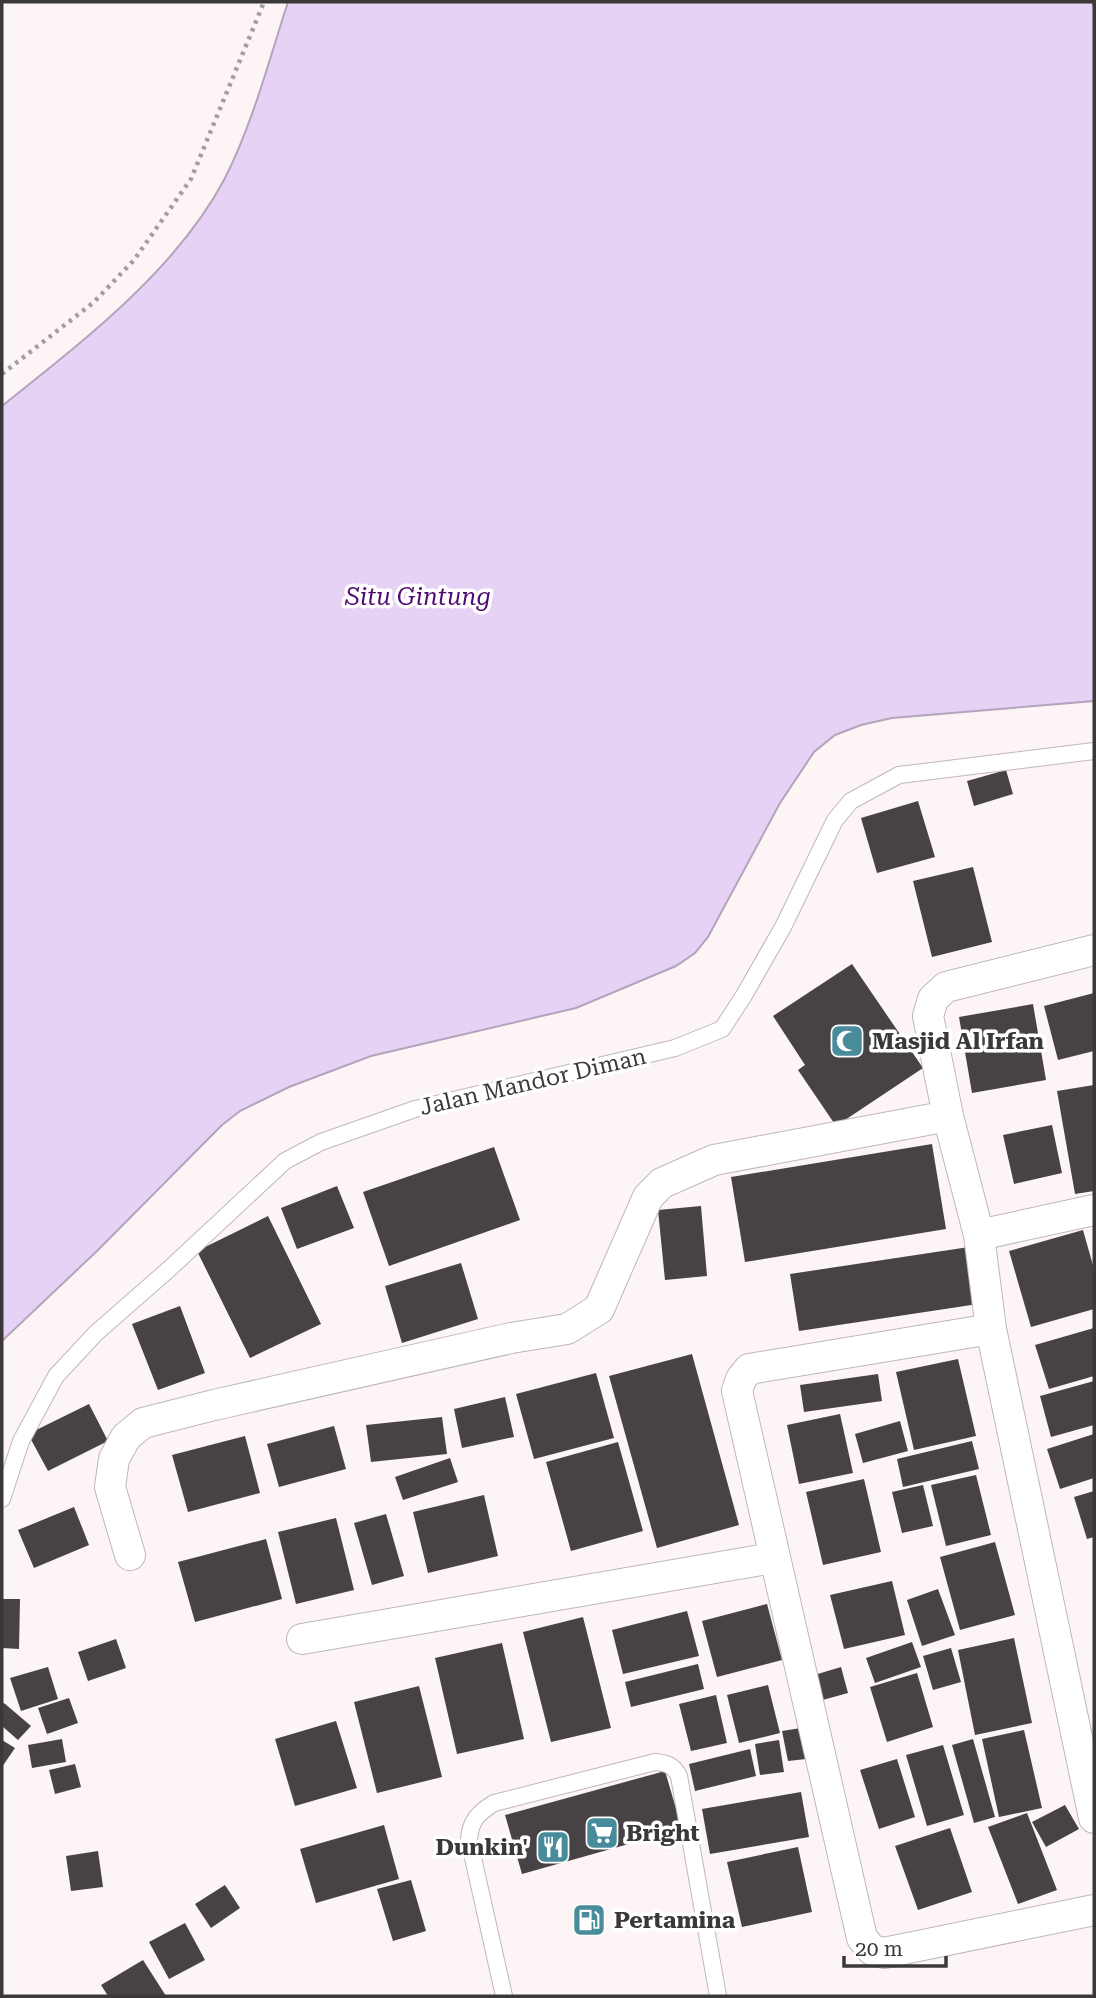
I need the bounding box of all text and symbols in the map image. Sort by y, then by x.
water label: Situ Gintung [344,583,491,611]
mosque icon: Masjid Al Irfan [828,1022,866,1060]
place label: Masjid Al Irfan [872,1028,1045,1055]
street label: Jalan Mandor Diman [417,1043,649,1121]
supermarket icon: Bright [583,1814,621,1852]
place label: Bright [626,1820,700,1847]
restaurant icon: Dunkin' [534,1828,572,1866]
place label: Dunkin' [435,1834,528,1861]
fuel station icon: Pertamina [570,1901,608,1939]
place label: Pertamina [614,1907,736,1934]
scale bar [844,1924,946,1968]
text: 20 m [855,1937,903,1961]

